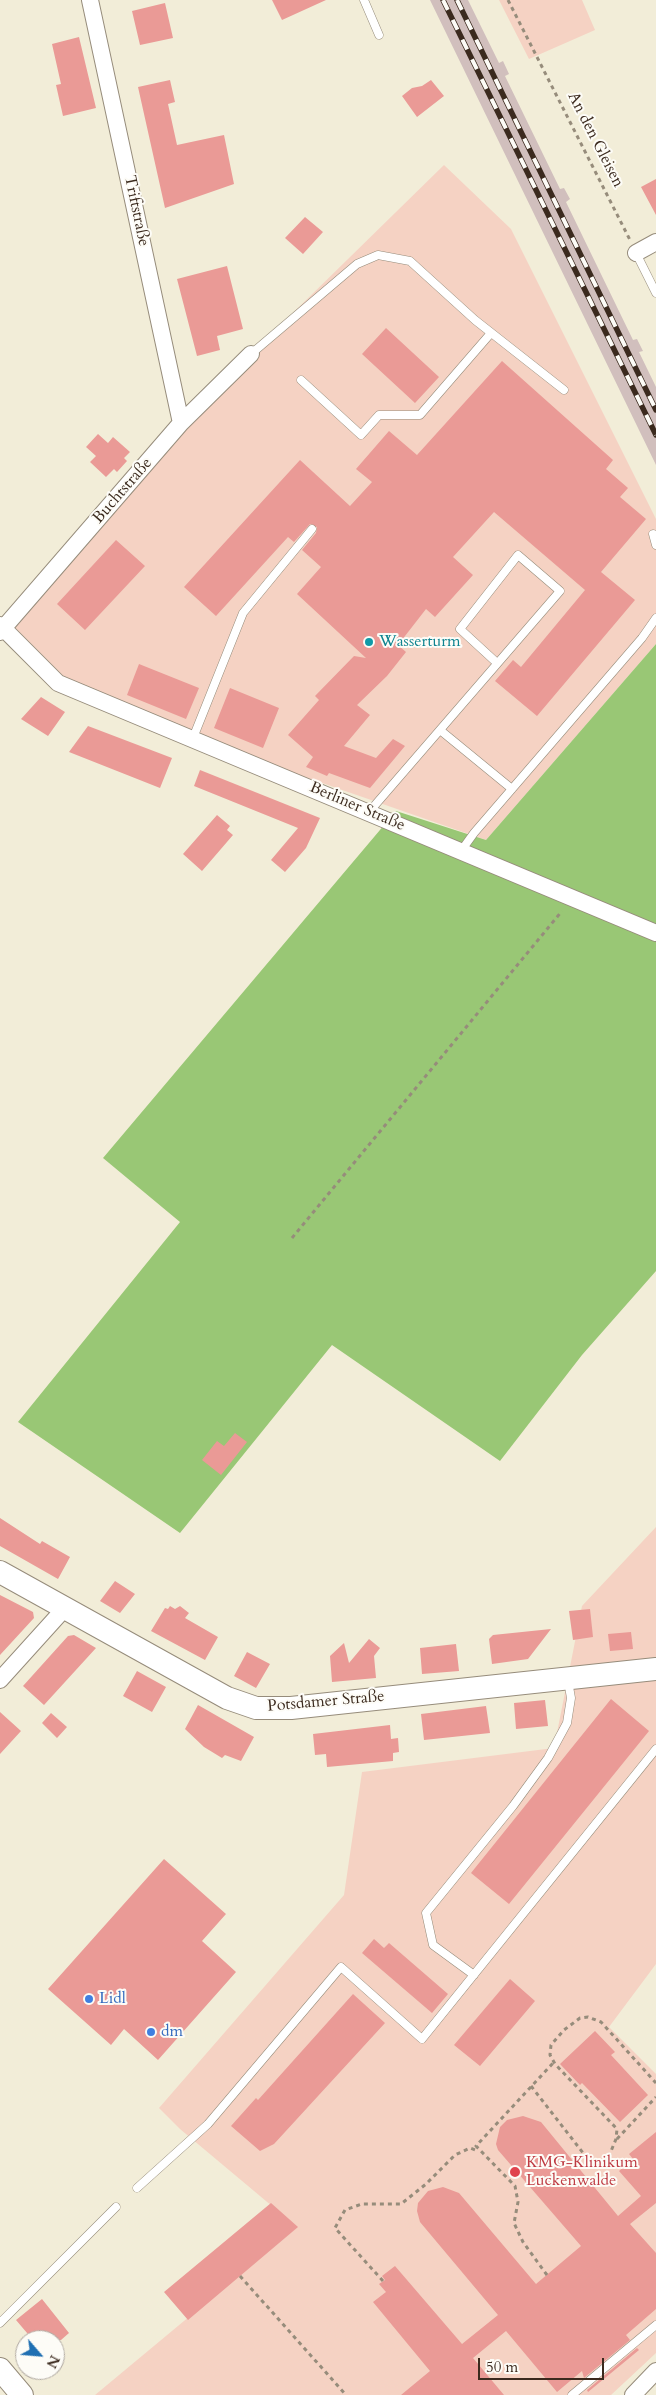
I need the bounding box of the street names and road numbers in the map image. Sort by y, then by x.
street label: An den Gleisen [563,89,627,191]
street label: Triftstraße [119,174,153,248]
street label: Buchtstraße [89,454,157,528]
street label: Berliner Straße [306,778,408,836]
street label: Potsdamer Straße [267,1687,385,1717]

